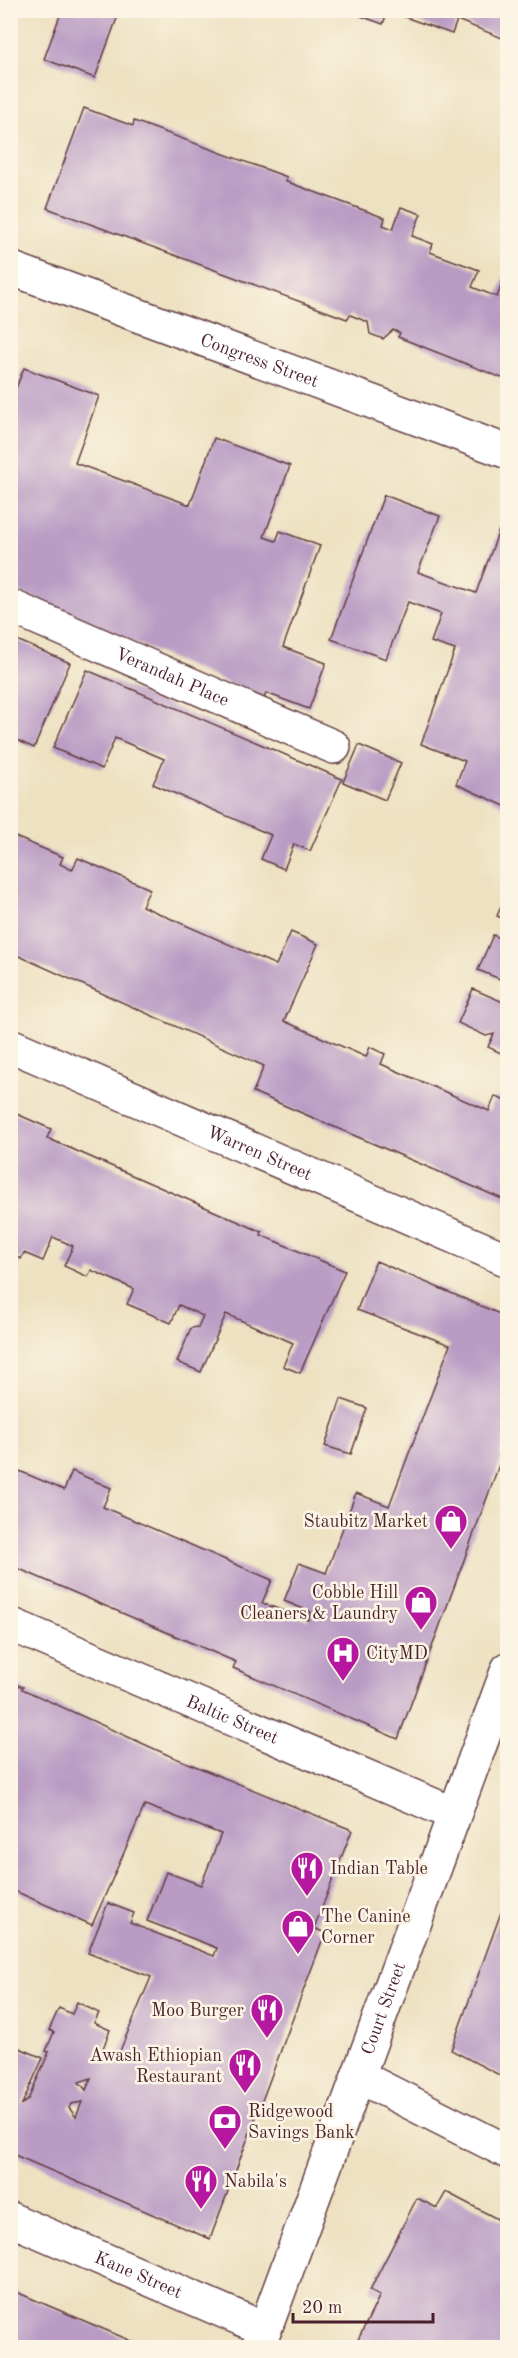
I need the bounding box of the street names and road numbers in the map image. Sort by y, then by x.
street label: Congress Street [198,331,321,391]
street label: Verandah Place [112,645,231,710]
street label: Warren Street [204,1123,314,1184]
street label: Baltic Street [183,1693,281,1748]
street label: Court Street [359,1960,409,2057]
street label: Kane Street [92,2249,185,2302]

